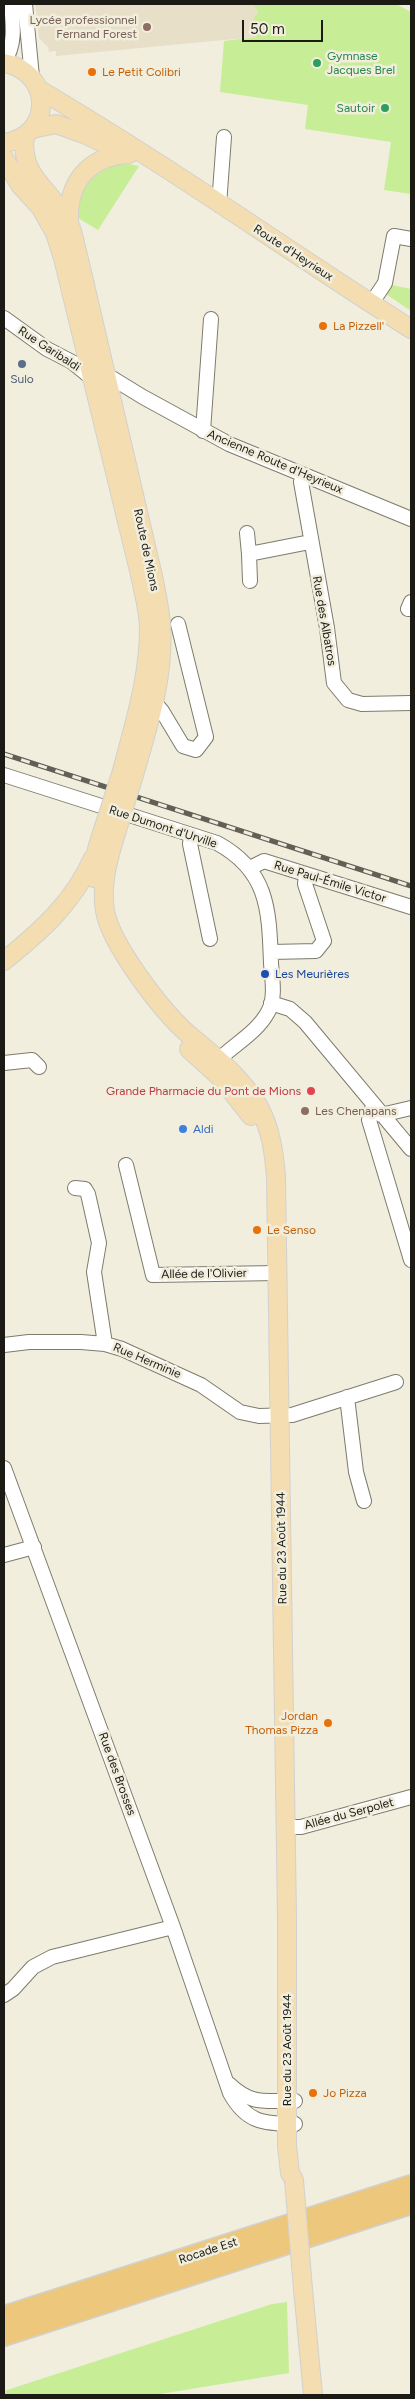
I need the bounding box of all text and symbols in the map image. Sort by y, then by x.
scale bar [245,10,326,42]
place label: Lycée professionnel Fernand Forest [30,13,137,41]
text: 50 m [250,20,285,38]
marker: Lycée professionnel Fernand Forest [141,21,153,33]
place label: Gymnase Jacques Brel [327,49,395,77]
marker: Gymnase Jacques Brel [311,57,323,69]
place label: Le Petit Colibri [102,65,181,79]
marker: Le Petit Colibri [86,66,98,78]
place label: Sautoir [337,101,375,115]
marker: Sautoir [379,102,391,114]
street label: Route d'Heyrieux [250,222,336,284]
place label: La Pizzell' [333,319,384,333]
marker: La Pizzell' [317,320,329,332]
street label: Rue Garibaldi [15,324,83,374]
marker: Sulo [16,358,28,370]
place label: Sulo [10,372,34,386]
street label: Ancienne Route d'Heyrieux [205,427,345,497]
street label: Route de Mions [130,507,162,593]
street label: Rue des Albatros [309,575,339,667]
street label: Rue Dumont d'Urville [107,803,219,851]
street label: Rue Paul-Émile Victor [272,858,388,906]
place label: Les Meurières [275,967,349,981]
marker: Les Meurières [259,968,271,980]
place label: Grande Pharmacie du Pont de Mions [106,1084,301,1098]
marker: Grande Pharmacie du Pont de Mions [305,1085,317,1097]
place label: Les Chenapans [315,1104,397,1118]
marker: Les Chenapans [299,1105,311,1117]
place label: Aldi [193,1122,214,1136]
marker: Aldi [177,1123,189,1135]
place label: Le Senso [267,1223,316,1237]
marker: Le Senso [251,1224,263,1236]
street label: Allée de l'Olivier [161,1266,247,1282]
street label: Rue Herminie [111,1340,183,1382]
street label: Rue du 23 Août 1944 [274,1492,290,1604]
place label: Jordan Thomas Pizza [245,1709,318,1737]
marker: Jordan Thomas Pizza [322,1717,334,1729]
street label: Rue des Brosses [95,1730,139,1818]
street label: Allée du Serpolet [303,1795,395,1833]
street label: Rue du 23 Août 1944 [280,1994,294,2106]
place label: Jo Pizza [323,2086,367,2100]
marker: Jo Pizza [307,2087,319,2099]
street label: Rocade Est [177,2235,239,2267]

